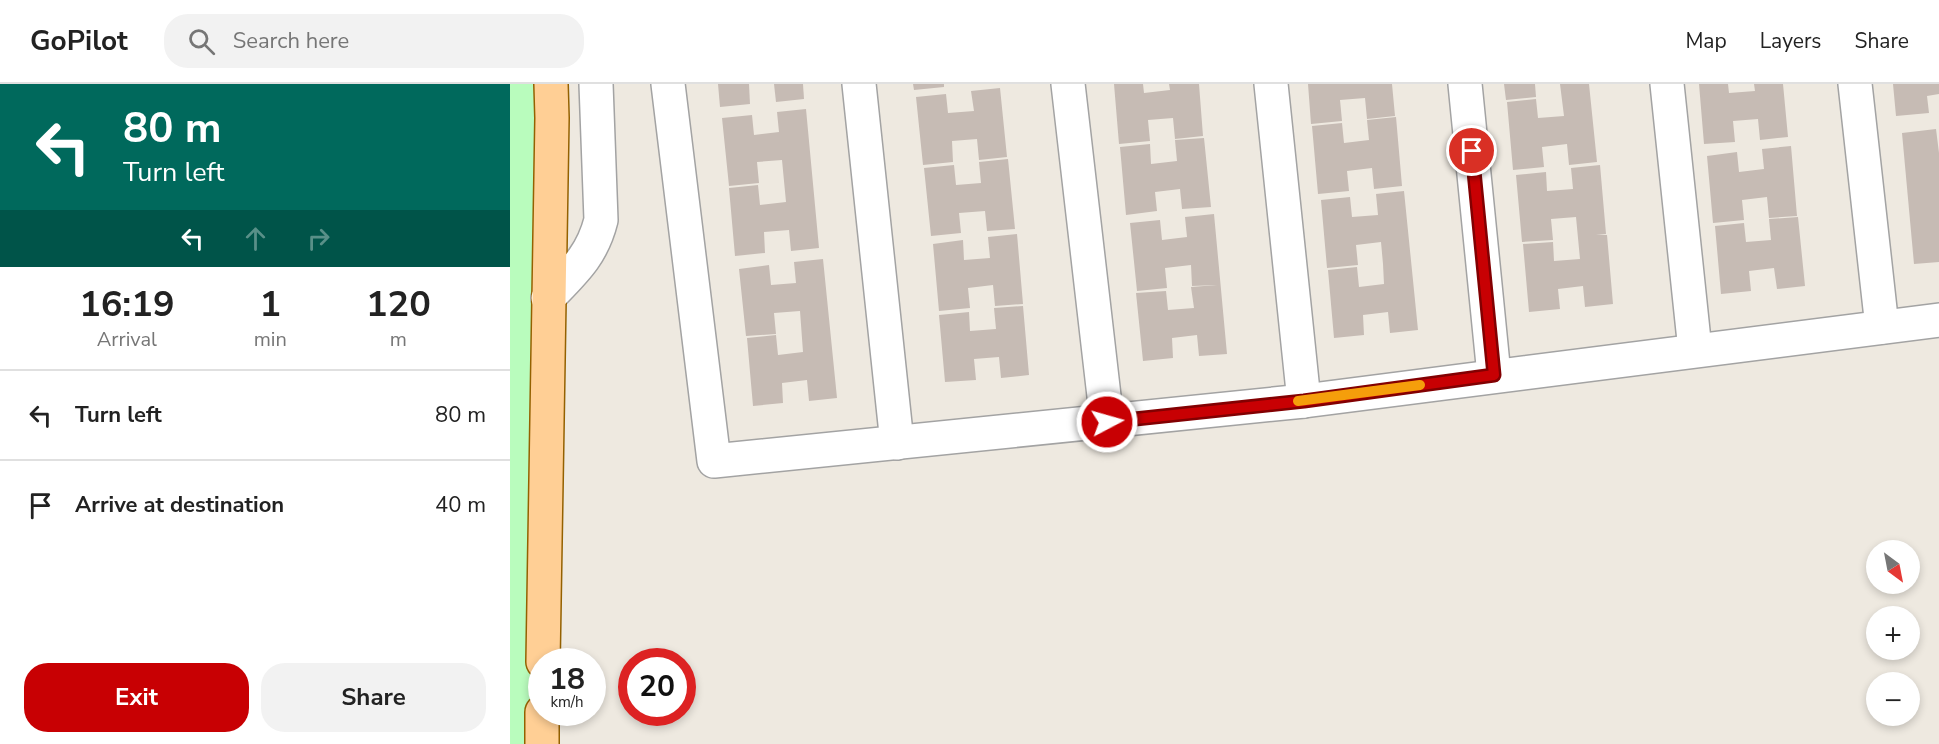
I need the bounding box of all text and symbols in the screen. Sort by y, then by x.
search box [164,14,584,68]
text: GoPilot [30,22,128,60]
icon: search [185,25,218,58]
text: Search here [233,26,349,56]
text: Map [1685,27,1727,55]
text: Layers [1760,27,1821,55]
text: Share [1854,27,1909,55]
text: 80 m [123,100,222,157]
icon: left [24,108,102,186]
pin [1446,125,1497,176]
icon: arrive [1455,134,1488,167]
text: Turn left [123,154,224,191]
icon: left [176,222,209,255]
icon: ahead [239,222,272,255]
icon: right [302,222,335,255]
text: 16:19 [79,280,175,329]
text: 1 [259,280,281,329]
text: 120 [366,280,431,329]
text: Arrival [97,326,157,353]
text: min [254,326,287,353]
text: m [390,326,407,353]
position arrow [1075,390,1139,454]
icon: left [24,399,57,432]
text: Turn left [75,400,162,430]
text: 80 m [435,400,486,430]
icon: arrive [24,489,57,522]
text: Arrive at destination [75,490,284,520]
text: 40 m [435,490,486,520]
north arrow [1866,540,1920,594]
map controls [1866,540,1920,726]
button: + [1866,606,1920,660]
speed limit sign: 20 [618,648,696,726]
text: 18 [549,659,585,700]
button: Exit [24,663,249,732]
button: Share [261,663,486,732]
button: − [1866,672,1920,726]
text: km/h [550,692,584,712]

